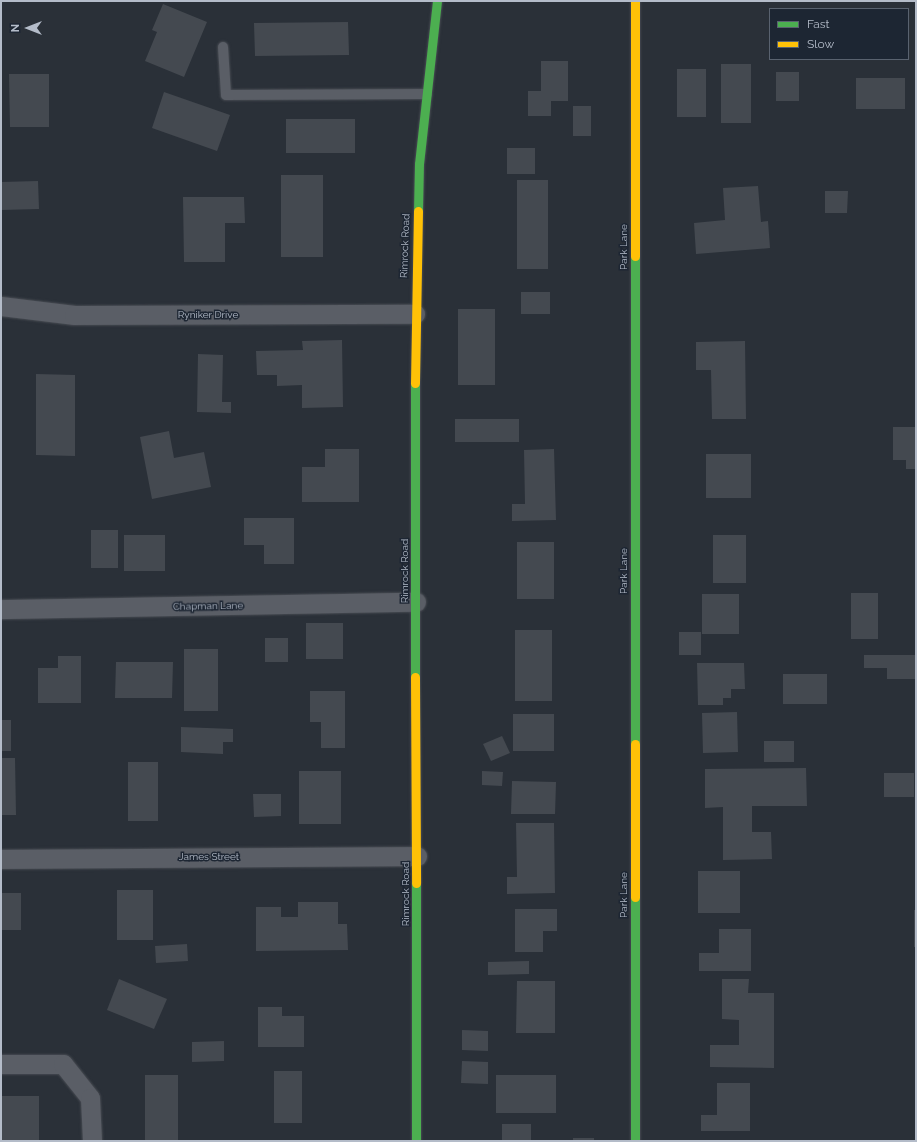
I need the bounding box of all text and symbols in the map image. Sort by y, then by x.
north arrow [8,8,48,48]
legend [769,8,909,60]
text: Fast [807,17,830,31]
text: N [9,24,22,32]
text: Slow [807,37,834,51]
street label: Rimrock Road [398,214,412,278]
street label: Park Lane [618,224,630,270]
street label: Ryniker Drive [178,309,238,321]
street label: Rimrock Road [399,539,411,603]
street label: Park Lane [618,548,630,594]
street label: Chapman Lane [173,599,243,613]
street label: James Street [179,851,239,863]
street label: Rimrock Road [400,862,412,926]
street label: Park Lane [618,872,630,918]

